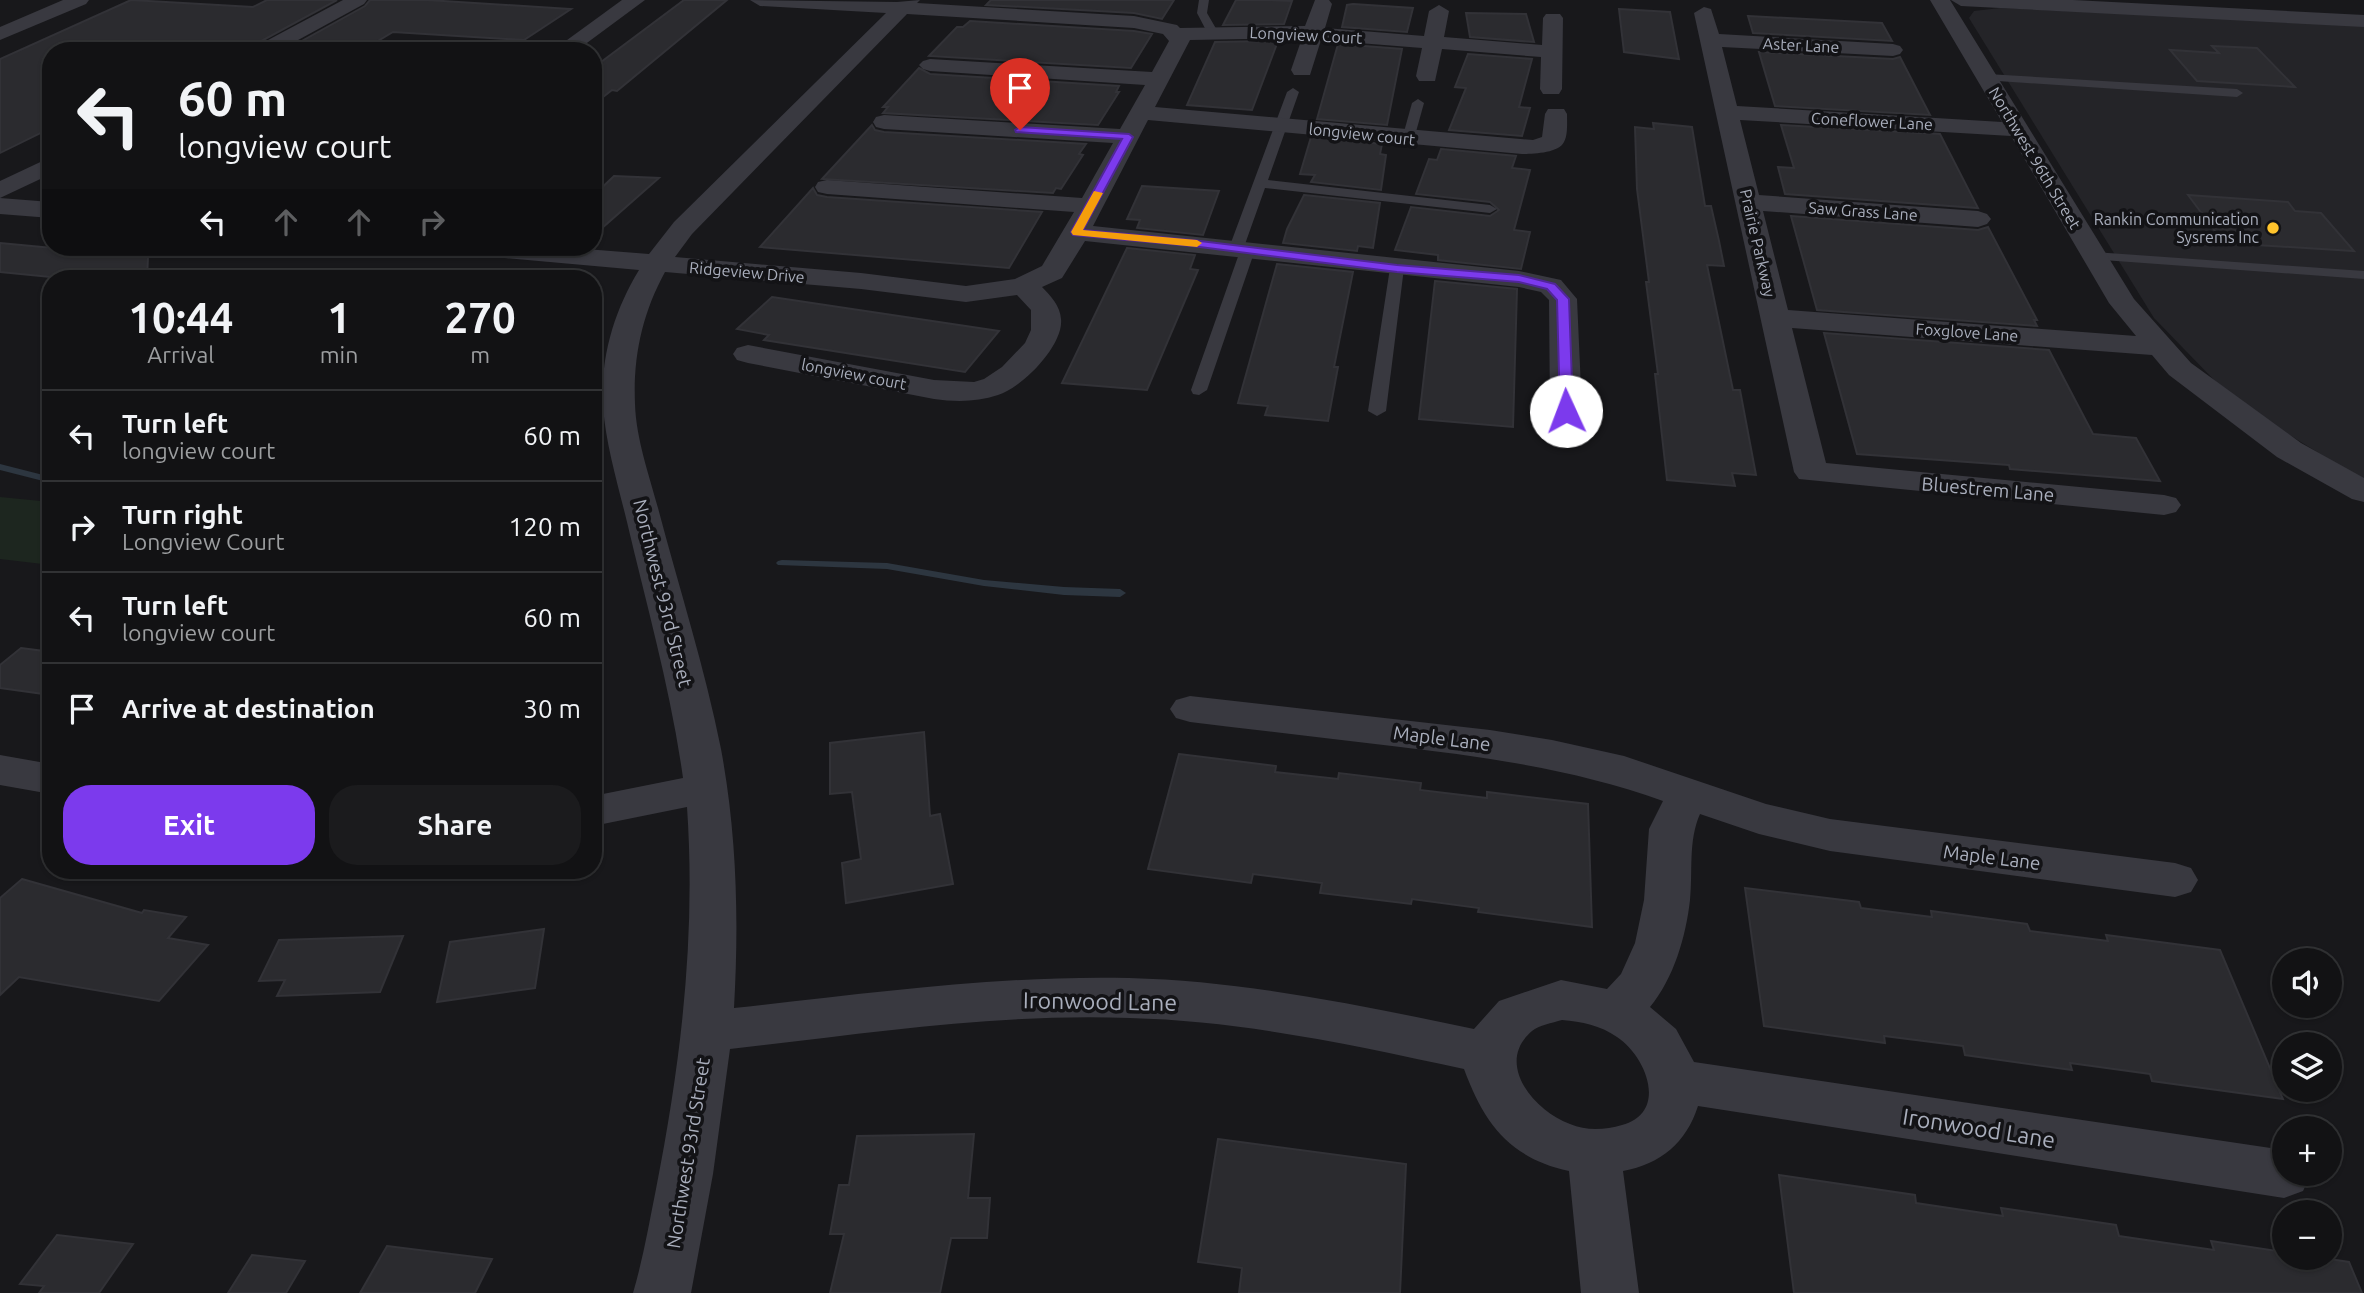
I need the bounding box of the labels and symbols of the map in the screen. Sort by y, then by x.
street label: Longview Court [1249,23,1364,47]
street label: Aster Lane [1762,34,1840,56]
pin [990,58,1050,130]
street label: Northwest 96th Street [1986,84,2085,233]
street label: Coneflower Lane [1811,109,1933,133]
street label: longview court [1308,119,1417,149]
street label: Prairie Parkway [1737,187,1779,299]
street label: Saw Grass Lane [1808,198,1918,224]
place label: Rankin Communication Sysrems Inc [2094,210,2260,246]
marker: Rankin Communication Sysrems Inc [2265,220,2281,236]
street label: Ridgeview Drive [689,258,805,286]
street label: Foxglove Lane [1915,319,2019,345]
street label: longview court [800,355,909,393]
position arrow [1529,374,1603,448]
street label: Bluestrem Lane [1921,472,2055,506]
street label: Northwest 93rd Street [629,497,697,690]
street label: Maple Lane [1392,721,1492,755]
street label: Maple Lane [1942,840,2042,874]
street label: Ironwood Lane [1023,987,1177,1015]
street label: Northwest 93rd Street [662,1056,714,1250]
street label: Ironwood Lane [1901,1104,2057,1152]

